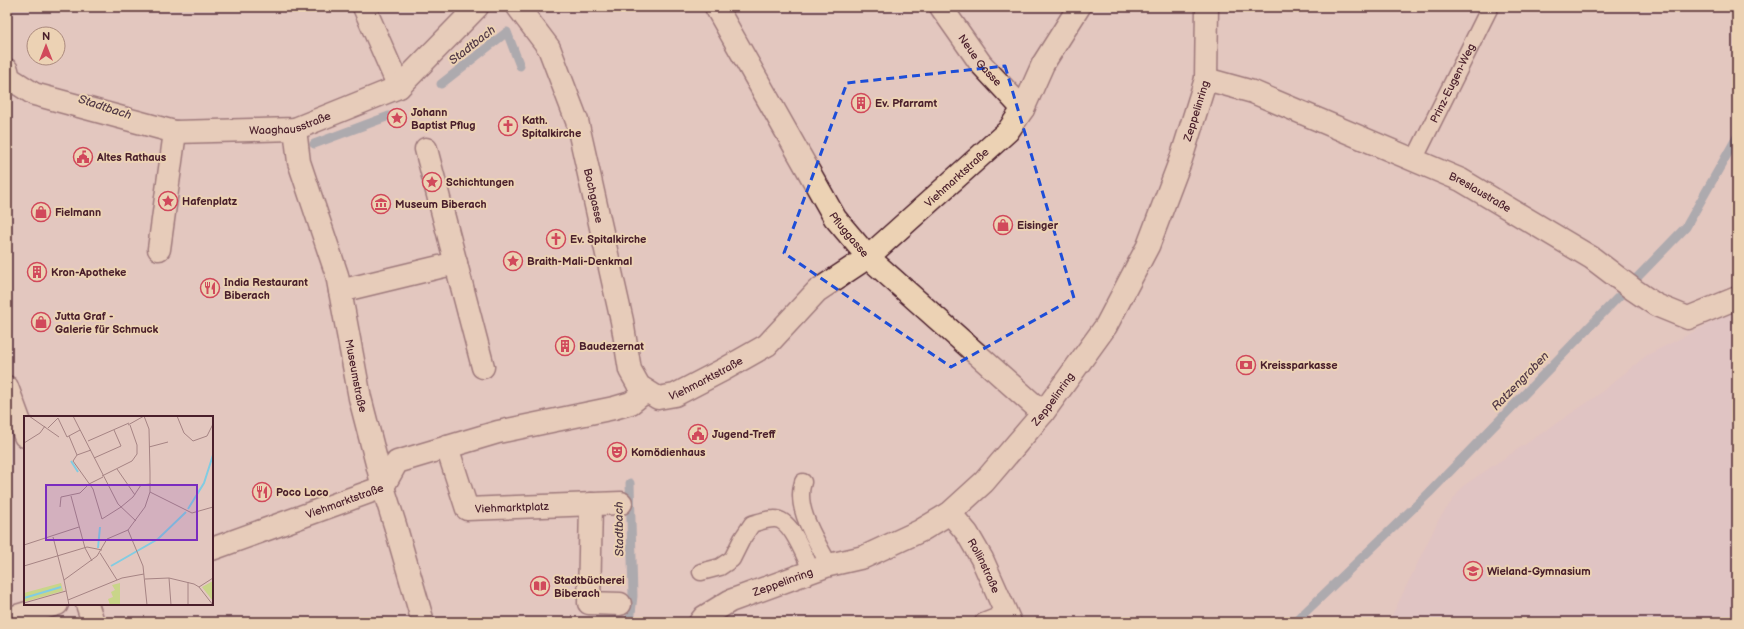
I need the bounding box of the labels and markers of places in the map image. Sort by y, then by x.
building icon: Ev. Pfarramt [850,92,872,114]
place label: Ev. Pfarramt [875,97,937,110]
place label: Johann Baptist Pflug [411,106,476,132]
place icon: Johann Baptist Pflug [386,107,408,129]
place label: Kath. Spitalkirche [522,114,581,140]
church icon: Kath. Spitalkirche [497,115,519,137]
public building icon: Altes Rathaus [72,146,94,168]
place label: Altes Rathaus [96,151,167,164]
place icon: Schichtungen [421,171,443,193]
place label: Schichtungen [446,176,514,189]
place icon: Hafenplatz [157,190,179,212]
museum icon: Museum Biberach [370,193,392,215]
place label: Hafenplatz [182,195,238,208]
place label: Museum Biberach [395,198,487,211]
shop icon: Fielmann [30,201,52,223]
place label: Fielmann [55,206,101,219]
shop icon: Eisinger [992,214,1014,236]
place label: Eisinger [1017,219,1059,232]
church icon: Ev. Spitalkirche [545,228,567,250]
place label: Ev. Spitalkirche [570,233,646,246]
place icon: Braith-Mali-Denkmal [502,250,524,272]
place label: Braith-Mali-Denkmal [527,255,632,268]
building icon: Kron-Apotheke [26,261,48,283]
place label: Kron-Apotheke [51,266,126,279]
place label: India Restaurant Biberach [224,276,308,302]
restaurant icon: India Restaurant Biberach [199,277,221,299]
place label: Jutta Graf - Galerie für Schmuck [55,310,159,336]
shop icon: Jutta Graf - Galerie für Schmuck [30,311,52,333]
building icon: Baudezernat [554,335,576,357]
place label: Baudezernat [579,340,644,353]
bank icon: Kreissparkasse [1235,354,1257,376]
place label: Kreissparkasse [1260,359,1337,372]
public building icon: Jugend-Treff [687,423,709,445]
place label: Jugend-Treff [712,428,776,441]
theatre icon: Komödienhaus [606,441,628,463]
place label: Komödienhaus [631,446,706,459]
restaurant icon: Poco Loco [251,481,273,503]
place label: Poco Loco [276,486,329,499]
school or university icon: Wieland-Gymnasium [1462,560,1484,582]
place label: Wieland-Gymnasium [1487,565,1591,578]
place label: Stadtbücherei Biberach [554,574,625,600]
library icon: Stadtbücherei Biberach [529,575,551,597]

